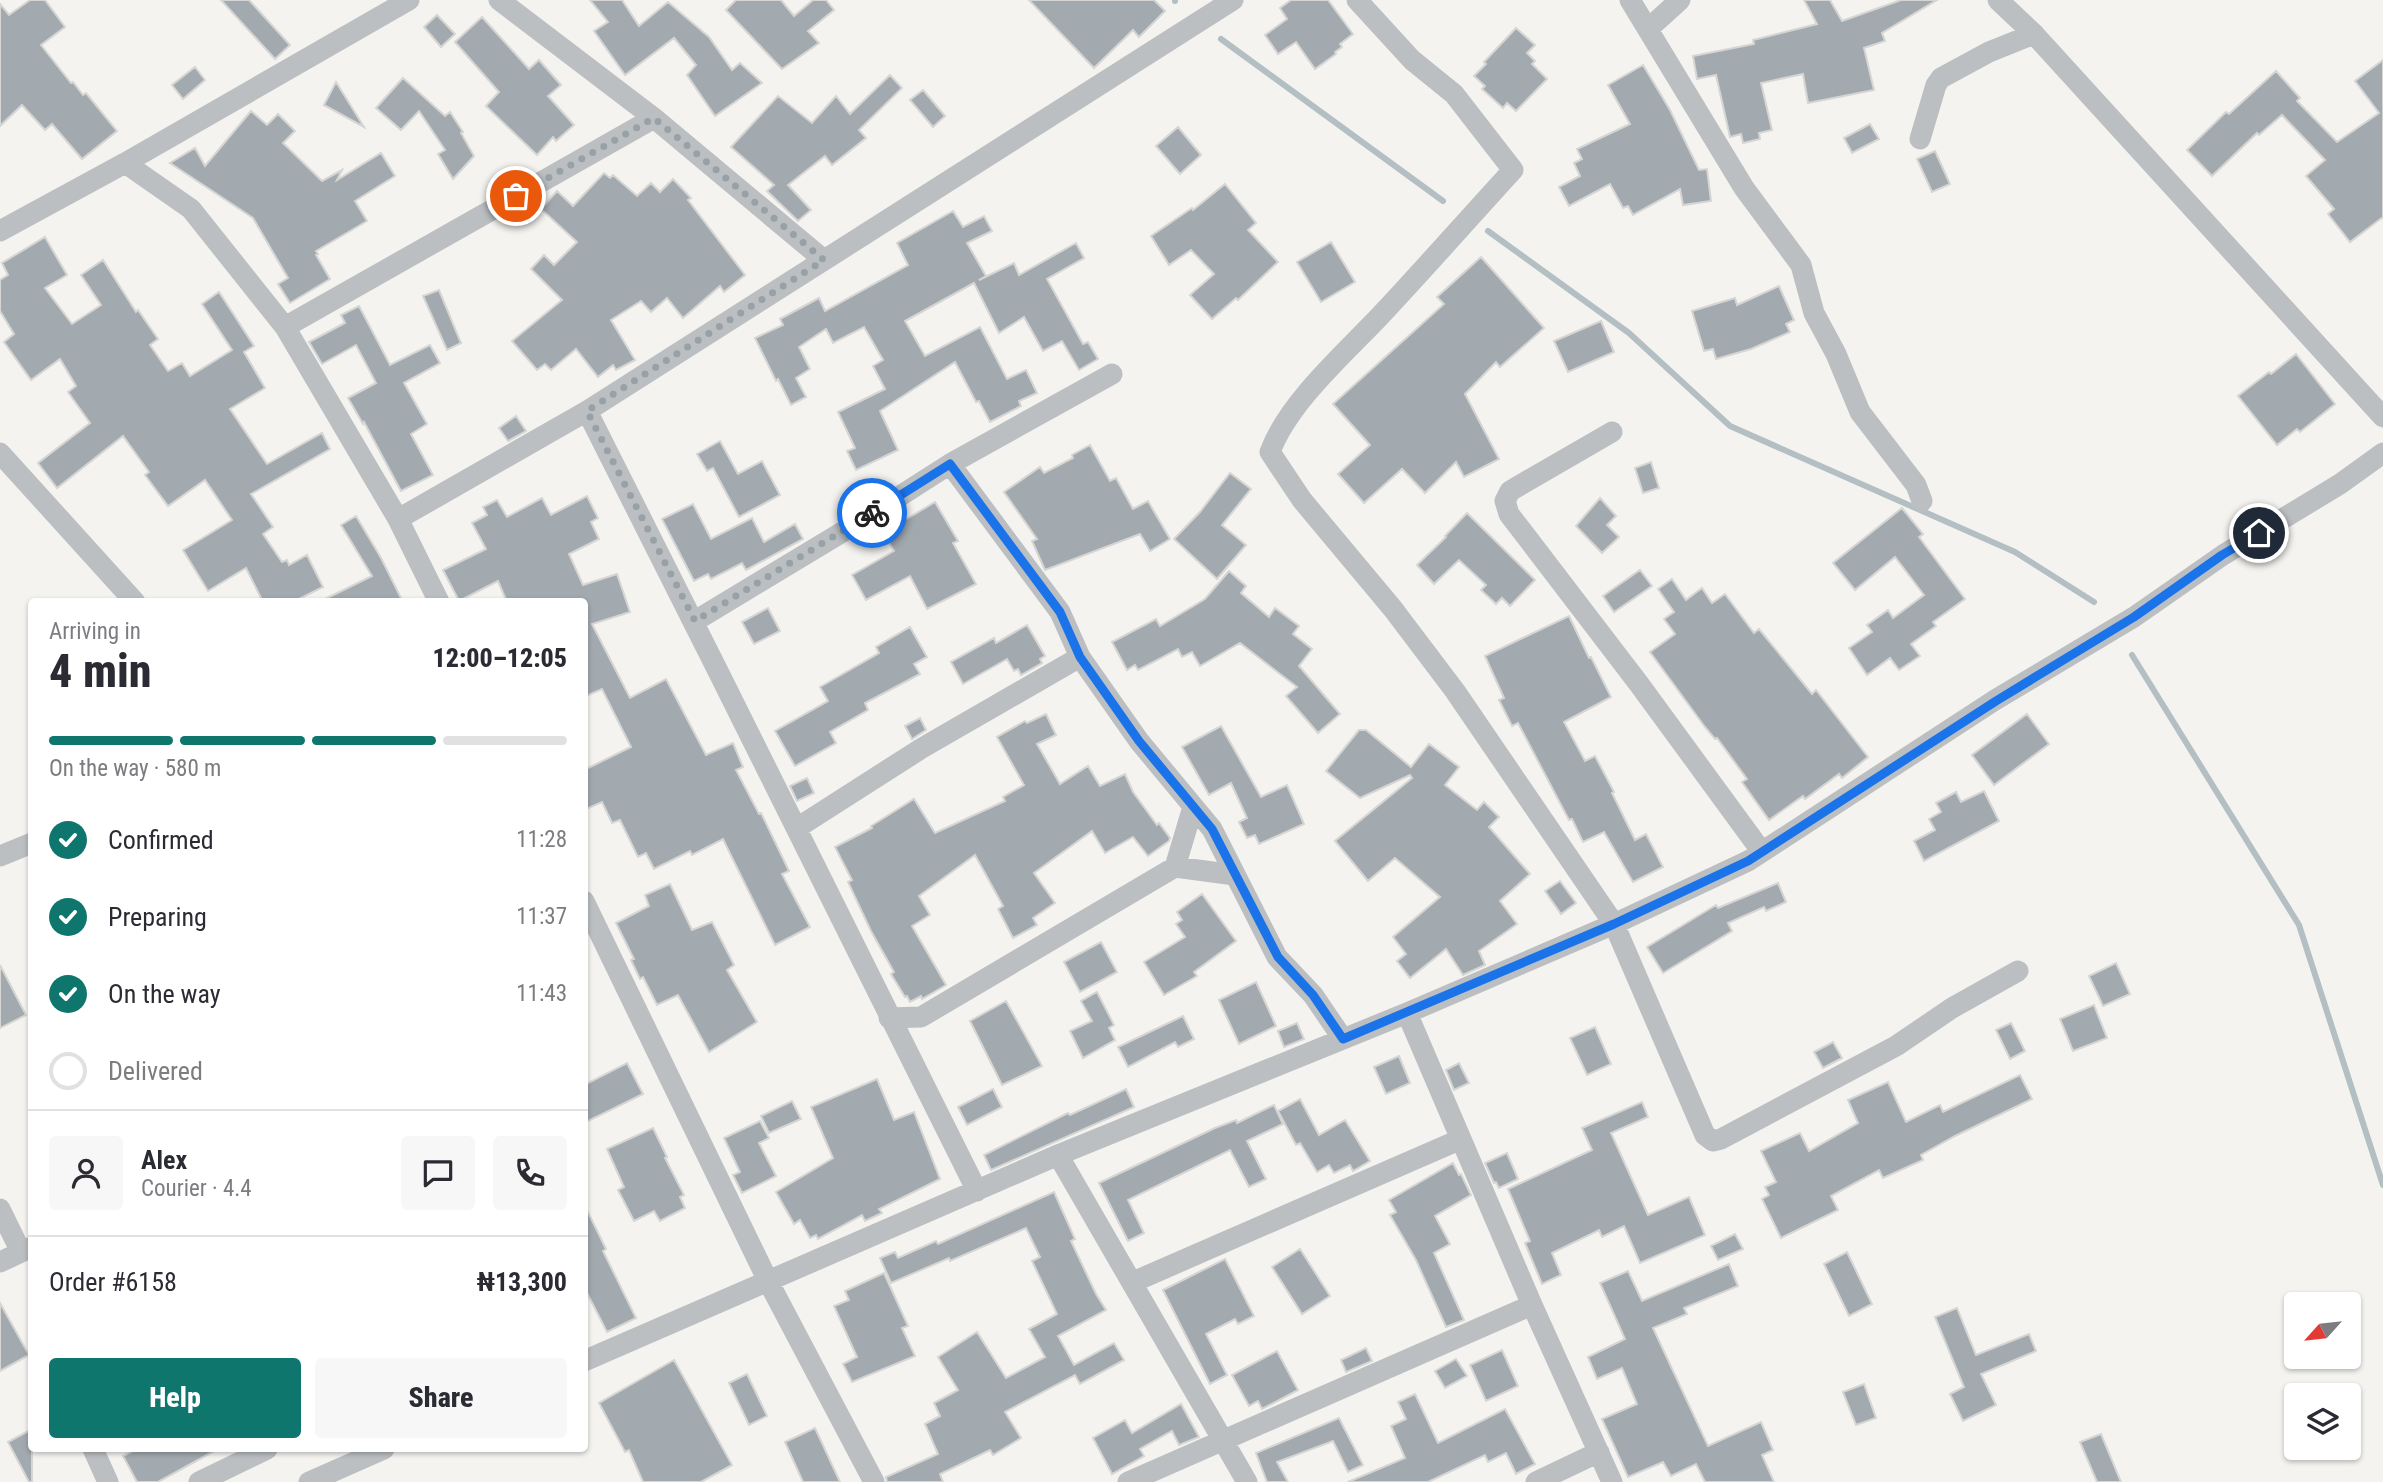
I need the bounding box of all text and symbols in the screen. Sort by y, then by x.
pin [486,166,546,226]
icon: bag [497,177,535,215]
courier [837,478,907,548]
icon: bike [853,494,891,532]
pin [2229,503,2289,563]
icon: home [2240,514,2278,552]
text: Arriving in [49,618,141,645]
text: 12:00–12:05 [433,643,567,673]
text: 4 min [49,644,152,698]
text: On the way · 580 m [49,755,221,782]
icon: check [49,821,87,859]
text: Confirmed [108,825,214,855]
text: 11:28 [516,826,567,853]
icon: check [49,898,87,936]
text: Preparing [108,902,207,932]
text: 11:37 [516,903,567,930]
icon: check [49,975,87,1013]
text: On the way [108,979,221,1009]
text: 11:43 [516,980,567,1007]
text: Delivered [108,1056,203,1086]
button: person [49,1136,123,1210]
button: chat [401,1136,475,1210]
button: phone [493,1136,567,1210]
text: Alex [141,1145,187,1175]
text: Courier · 4.4 [141,1175,252,1202]
text: Order #6158 [49,1267,177,1297]
text: ₦13,300 [476,1267,567,1297]
north arrow [2284,1292,2361,1368]
map controls [2284,1292,2361,1460]
button: Help [49,1358,301,1438]
button: Share [315,1358,567,1438]
button: layers [2284,1383,2361,1460]

